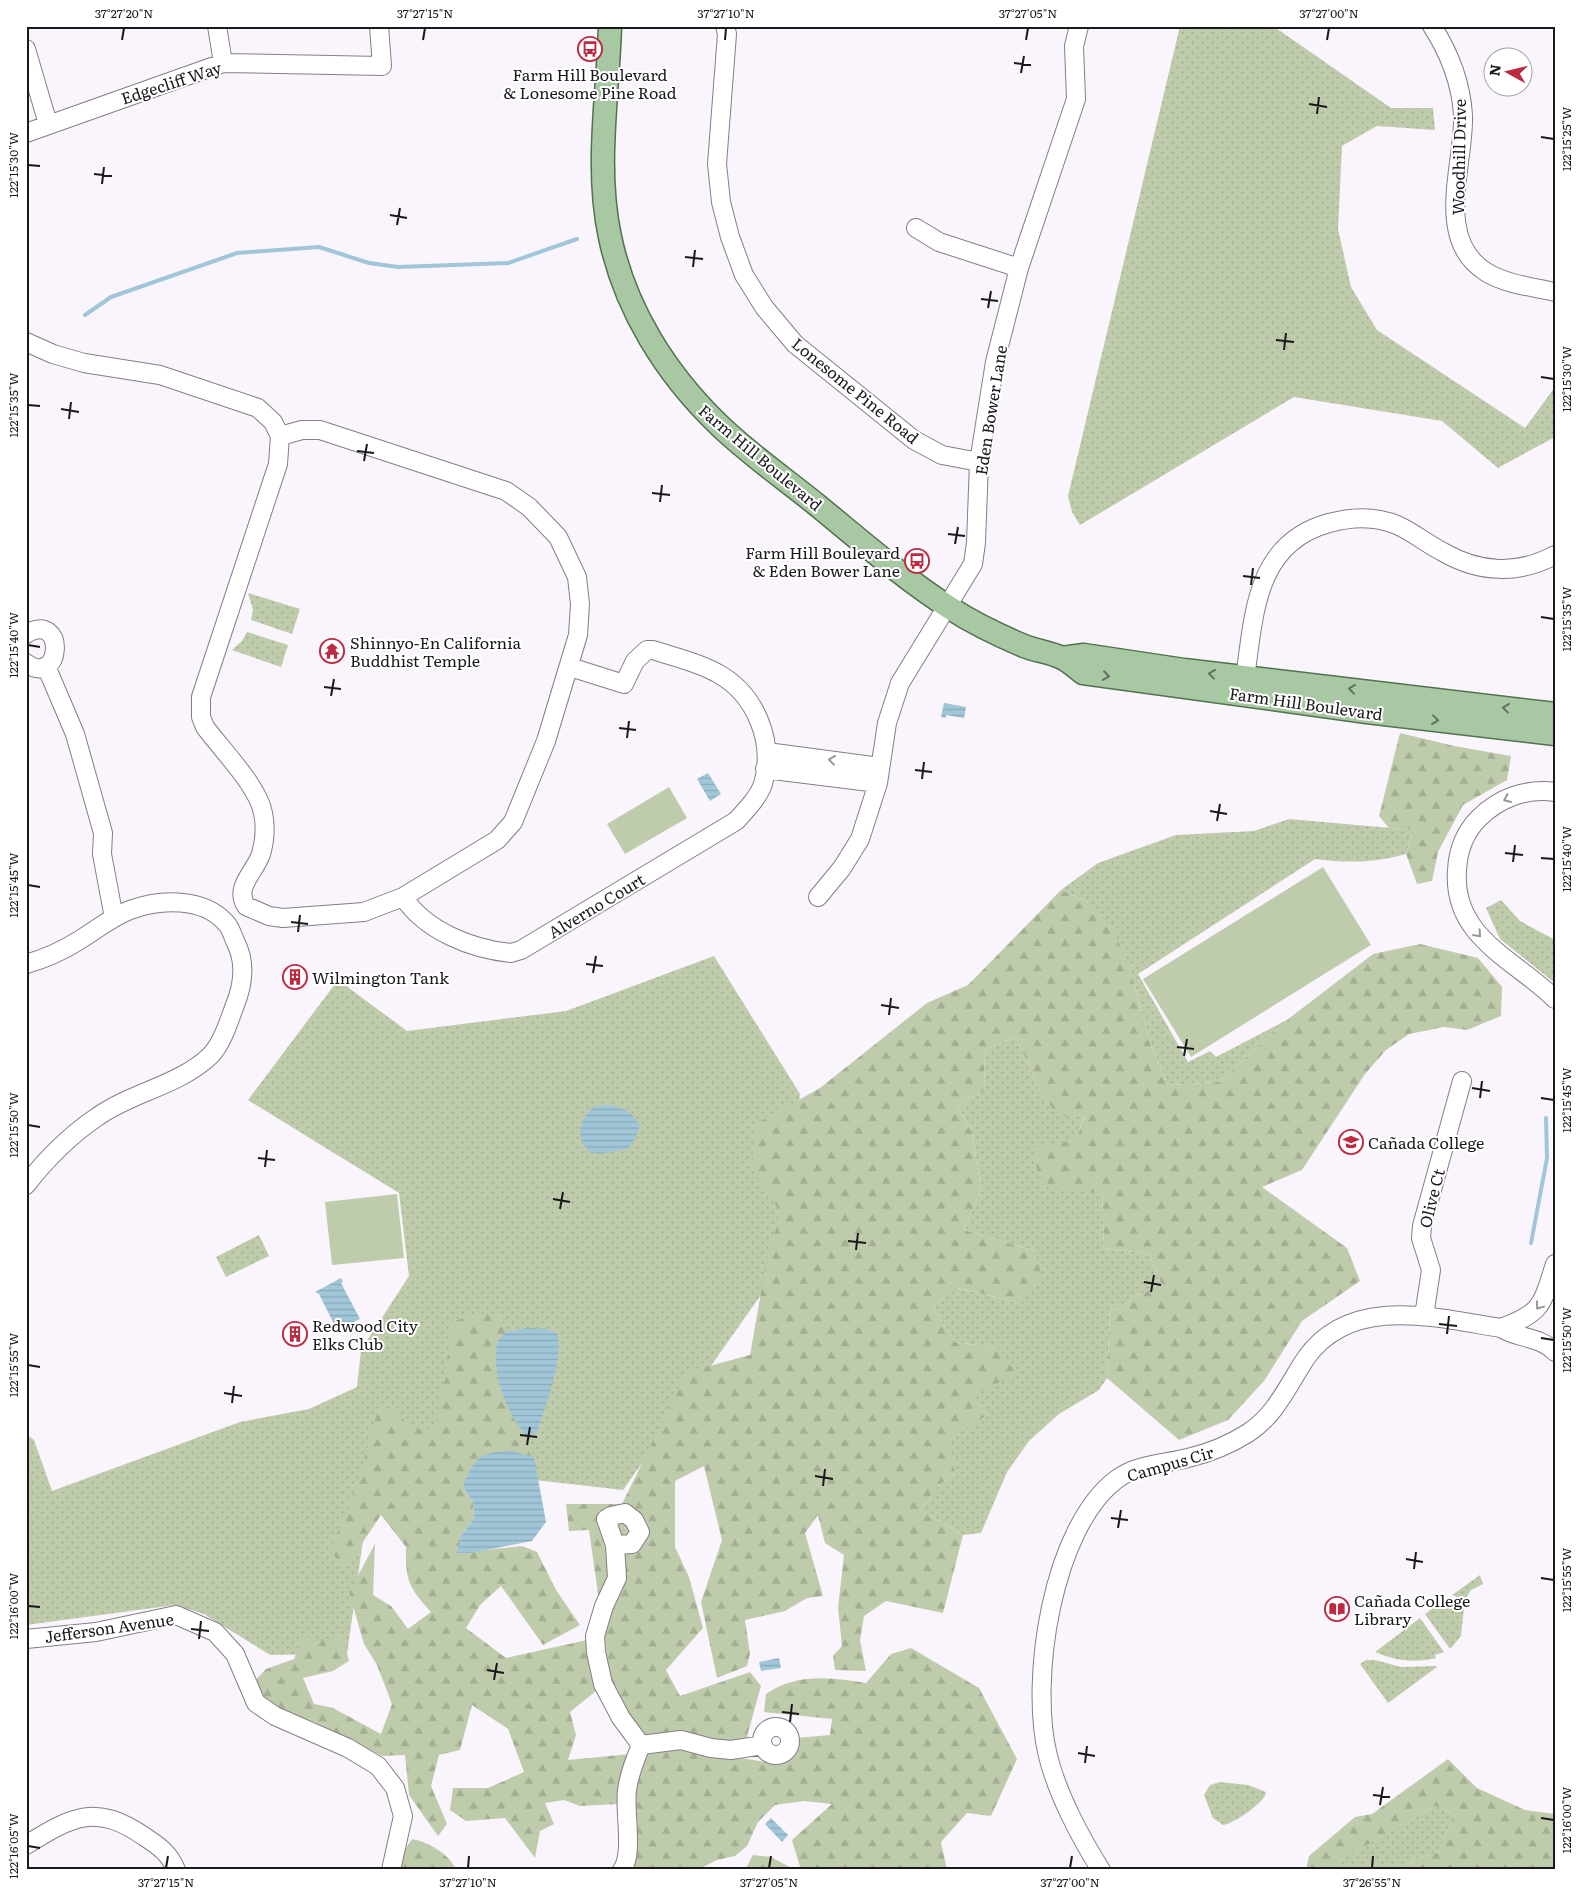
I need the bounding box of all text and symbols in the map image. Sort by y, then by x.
text: 37°27'20"N [95,4,153,22]
text: 37°27'15"N [397,4,453,22]
text: 37°27'10"N [697,4,755,22]
text: 37°27'05"N [999,4,1057,22]
text: 37°27'00"N [1299,4,1359,22]
bus stop icon: Farm Hill Boulevard & Lonesome Pine Road [577,36,603,62]
north arrow [1484,48,1534,98]
street label: Edgecliff Way [118,54,225,110]
place label: Farm Hill Boulevard & Lonesome Pine Road [503,62,677,104]
text: N [1483,63,1505,77]
street label: Woodhill Drive [1445,99,1471,215]
text: 122°15'25"W [1557,107,1575,171]
text: 122°15'30"W [4,132,22,198]
street label: Lonesome Pine Road [787,331,925,449]
street label: Eden Bower Lane [968,343,1012,477]
text: 122°15'30"W [1557,346,1575,412]
text: 122°15'35"W [4,372,22,438]
street label: Farm Hill Boulevard [694,398,828,516]
place label: Farm Hill Boulevard & Eden Bower Lane [745,540,900,582]
bus stop icon: Farm Hill Boulevard & Eden Bower Lane [904,548,930,574]
text: 122°15'35"W [1557,586,1575,652]
text: 122°15'40"W [4,612,22,678]
place label: Shinnyo-En California Buddhist Temple [350,630,522,672]
temple icon: Shinnyo-En California Buddhist Temple [319,638,345,664]
one-way arrow [1208,669,1216,679]
one-way arrow [1102,671,1110,681]
street label: Farm Hill Boulevard [1228,680,1385,726]
one-way arrow [1348,684,1356,695]
one-way arrow [1502,703,1510,714]
one-way arrow [1432,714,1440,725]
one-way arrow [828,756,836,766]
one-way arrow [1503,792,1512,803]
text: 122°15'40"W [1557,826,1575,892]
text: 122°15'45"W [4,852,22,918]
street label: Alverno Court [543,866,649,943]
one-way arrow [1472,928,1481,937]
building icon: Wilmington Tank [282,964,308,990]
place label: Wilmington Tank [312,965,449,989]
text: 122°15'45"W [1557,1067,1575,1133]
text: 122°15'50"W [4,1092,22,1158]
school or university icon: Cañada College [1338,1129,1364,1155]
place label: Cañada College [1368,1130,1484,1154]
street label: Olive Ct [1412,1165,1450,1230]
one-way arrow [1536,1300,1545,1310]
text: 122°15'50"W [1557,1307,1575,1373]
place label: Redwood City Elks Club [312,1313,419,1355]
building icon: Redwood City Elks Club [282,1321,308,1347]
text: 122°15'55"W [4,1333,22,1397]
street label: Campus Cir [1124,1439,1217,1487]
text: 122°15'55"W [1557,1548,1575,1612]
text: 122°16'00"W [4,1573,22,1639]
place label: Cañada College Library [1354,1588,1470,1630]
library icon: Cañada College Library [1324,1596,1350,1622]
street label: Jefferson Avenue [43,1606,175,1648]
text: 122°16'00"W [1557,1787,1575,1853]
text: 122°16'05"W [4,1813,22,1879]
text: 37°27'15"N [138,1873,194,1891]
text: 37°27'10"N [439,1873,497,1891]
text: 37°27'05"N [740,1873,798,1891]
text: 37°27'00"N [1040,1873,1100,1891]
text: 37°26'55"N [1343,1873,1401,1891]

